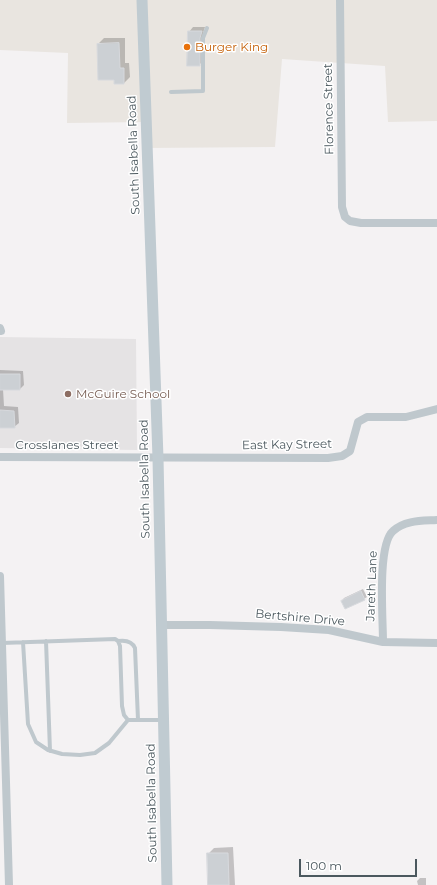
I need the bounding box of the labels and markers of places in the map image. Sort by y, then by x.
place label: Burger King [195,40,268,54]
marker: Burger King [182,42,192,52]
place label: McGuire School [76,387,170,401]
marker: McGuire School [63,389,73,399]

